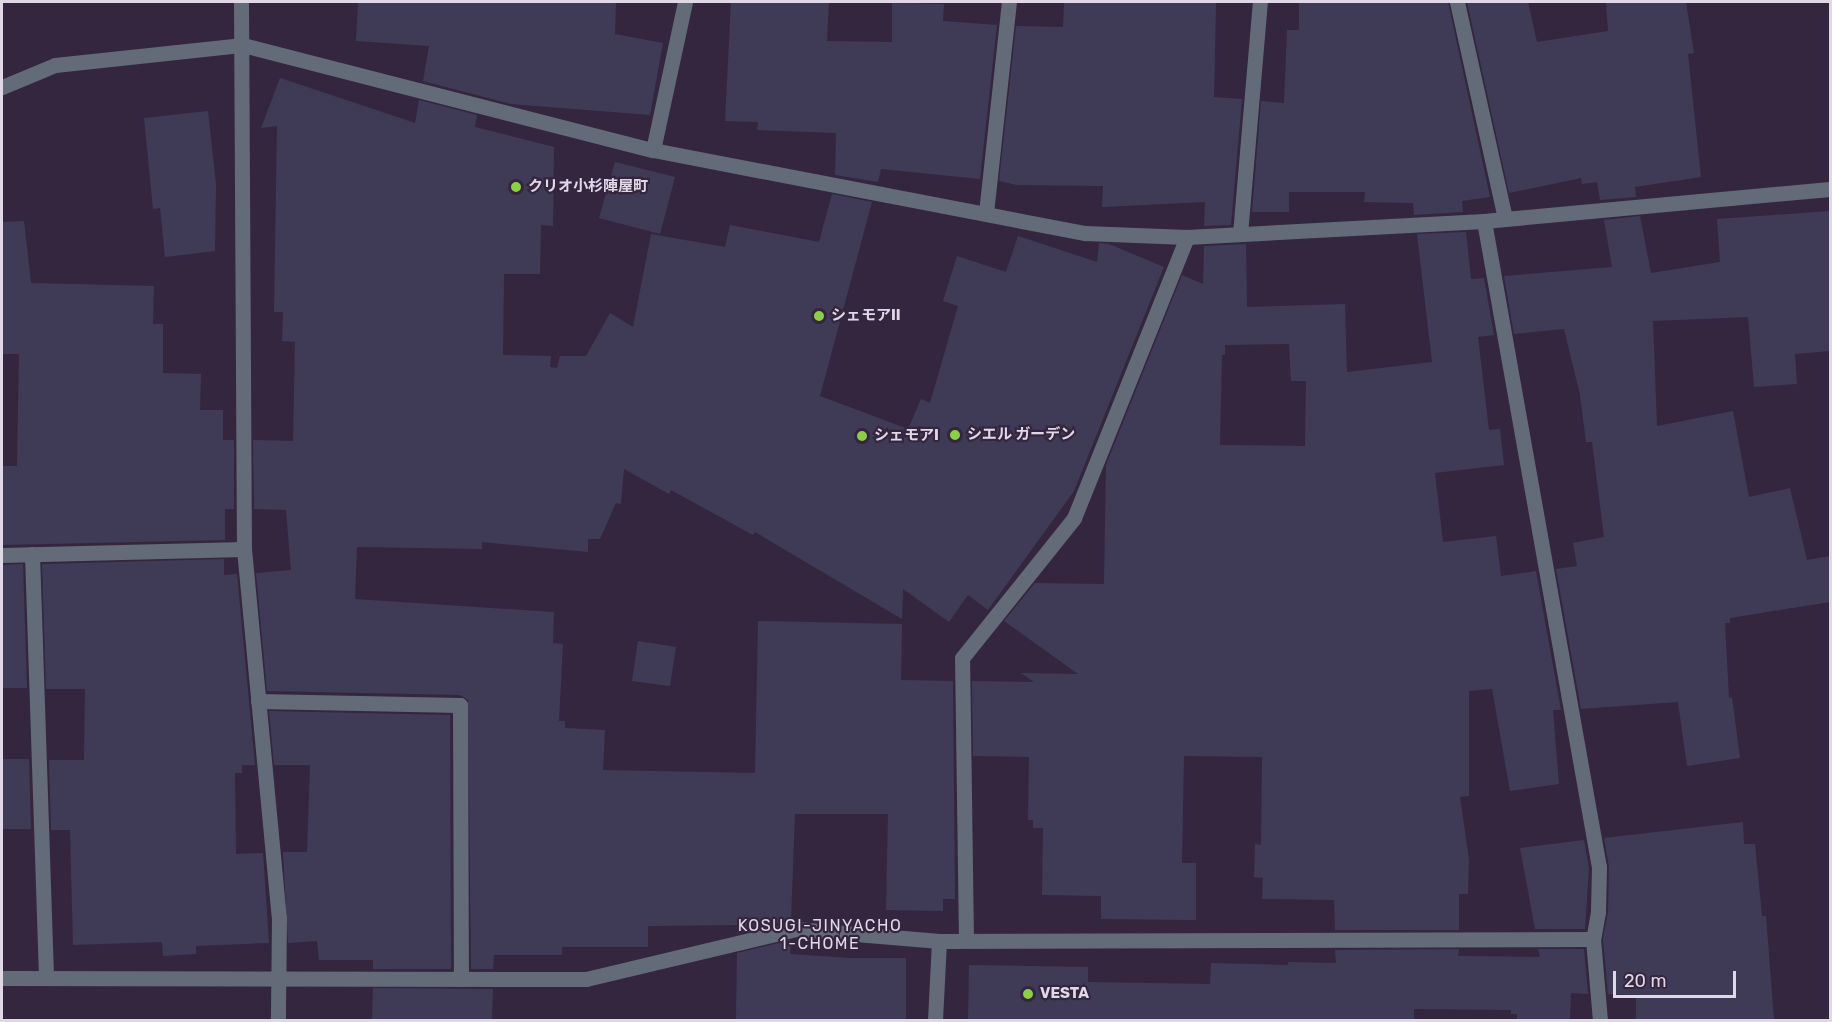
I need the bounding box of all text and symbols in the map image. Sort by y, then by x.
place label: クリオ小杉陣屋町 [528,178,648,196]
marker: クリオ小杉陣屋町 [509,180,523,194]
place label: シェモアII [831,307,901,325]
marker: シェモアII [812,309,826,323]
place label: シエル ガーデン [967,426,1075,444]
place label: シェモアI [874,427,939,445]
marker: シエル ガーデン [948,428,962,442]
marker: シェモアI [855,429,869,443]
district label: KOSUGI-JINYACHO 1-CHOME [738,916,902,954]
scale bar [1616,959,1739,997]
text: 20 m [1624,970,1666,992]
place label: VESTA [1040,985,1089,1003]
marker: VESTA [1021,987,1035,1001]

